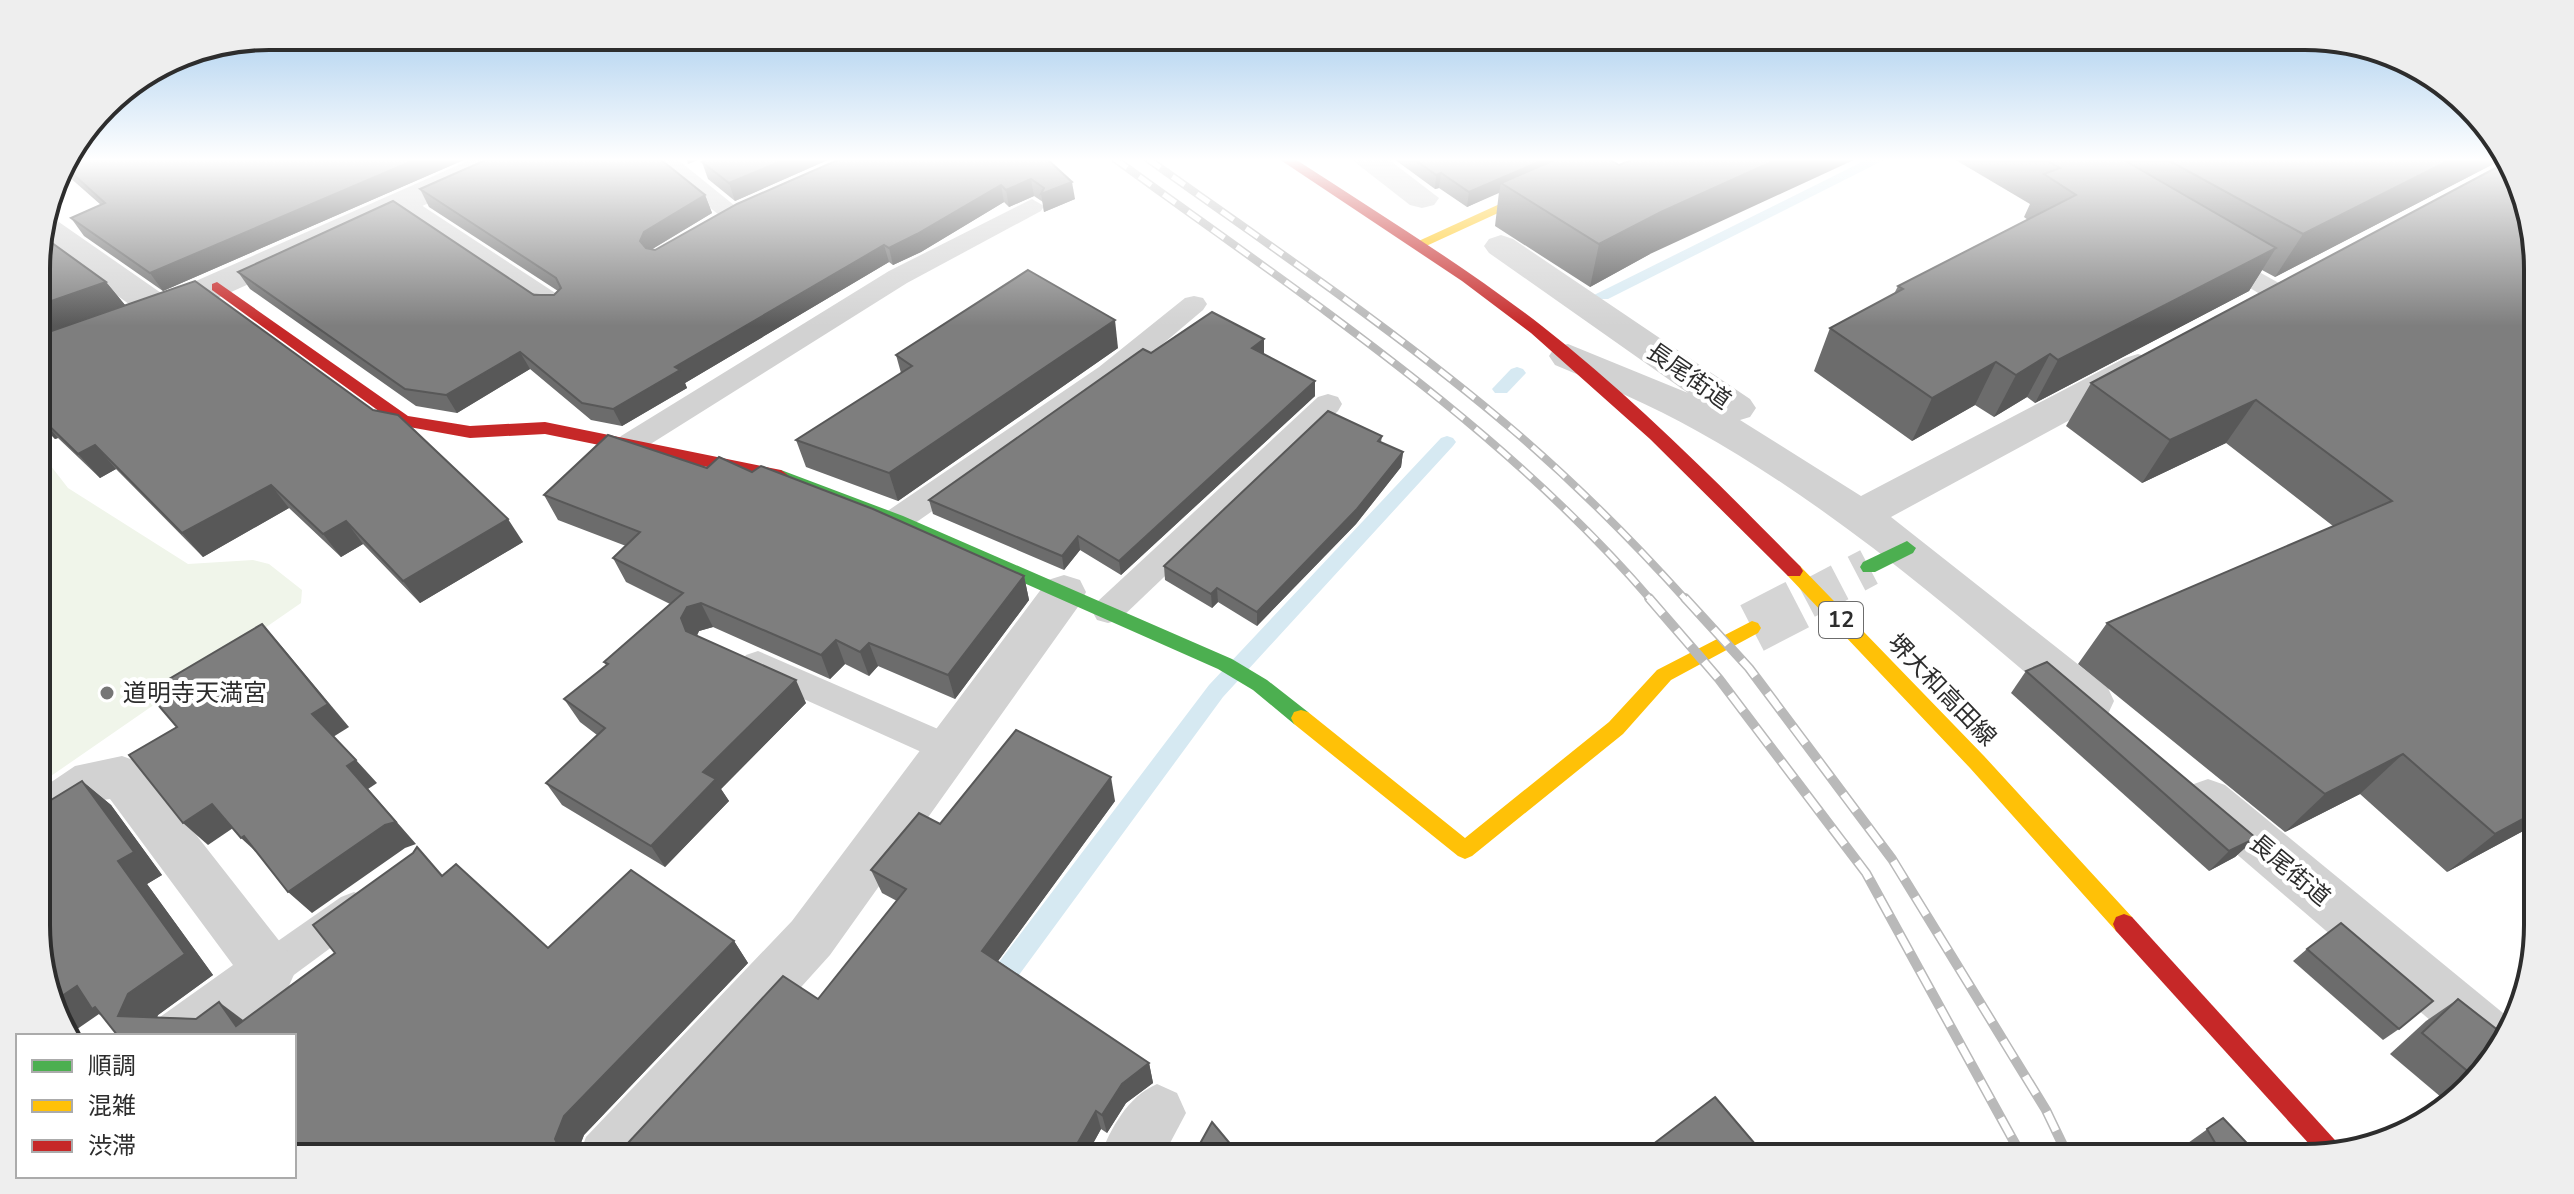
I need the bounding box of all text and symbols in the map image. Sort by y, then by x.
street label: 長尾街道 [1641,335,1737,417]
road number: 12 [1819,602,1863,638]
street label: 堺大和高田線 [1880,627,2004,753]
place label: 道明寺天満宮 [123,677,267,709]
marker: 道明寺天満宮 [98,684,116,702]
street label: 長尾街道 [2243,827,2337,913]
legend [16,1034,296,1178]
text: 順調 [88,1050,136,1082]
text: 混雑 [88,1090,136,1122]
text: 渋滞 [88,1130,136,1162]

